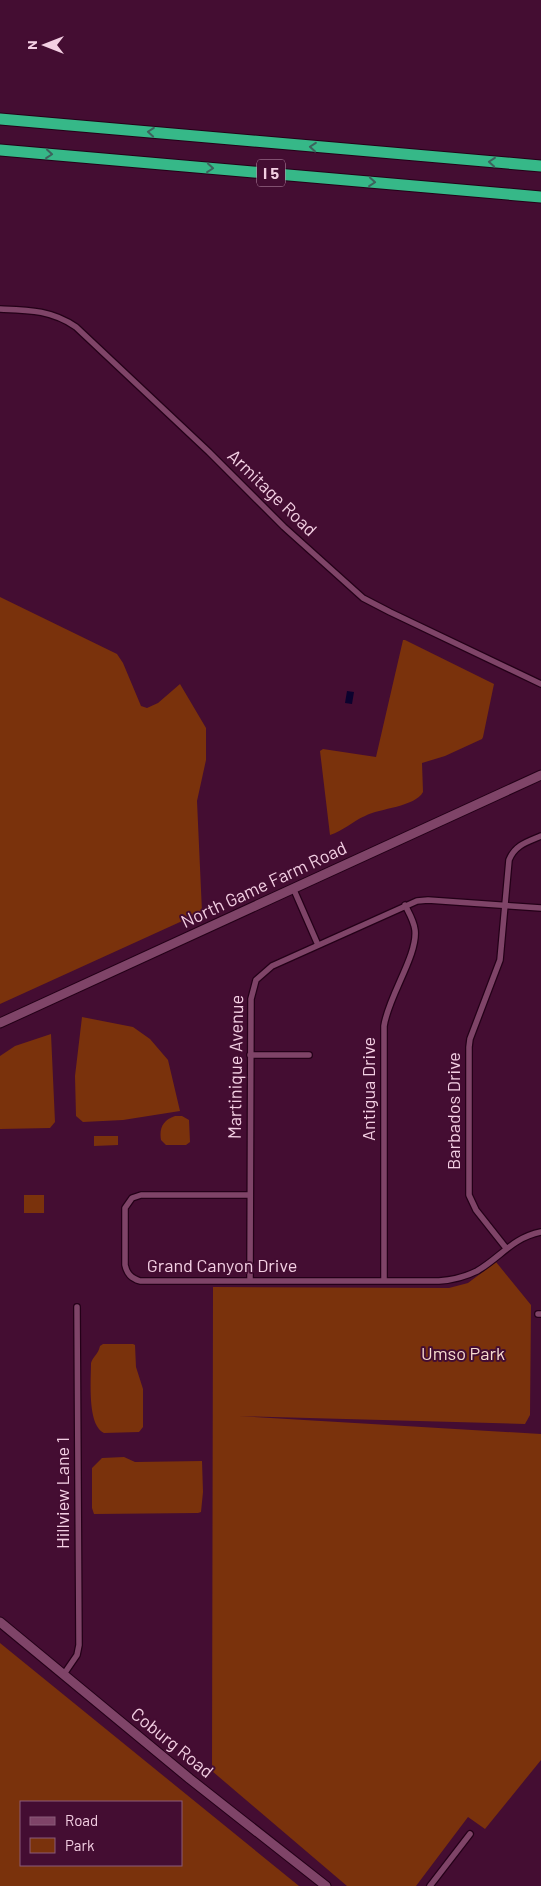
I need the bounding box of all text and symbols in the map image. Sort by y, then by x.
north arrow [20,20,70,70]
text: N [23,40,40,50]
one-way arrow [147,127,155,138]
one-way arrow [309,141,317,152]
one-way arrow [45,148,53,159]
one-way arrow [488,157,496,168]
road number: I 5 [257,160,285,187]
one-way arrow [207,162,215,173]
one-way arrow [369,177,377,188]
street label: Armitage Road [224,444,322,540]
street label: North Game Farm Road [177,836,350,932]
street label: Martinique Avenue [223,995,247,1139]
street label: Antigua Drive [357,1037,379,1141]
street label: Barbados Drive [442,1052,464,1170]
street label: Grand Canyon Drive [147,1254,297,1276]
park label: Umso Park [421,1342,505,1364]
street label: Hillview Lane 1 [51,1437,73,1549]
street label: Coburg Road [127,1702,218,1782]
legend [20,1801,182,1866]
text: Road [65,1811,98,1829]
text: Park [65,1836,95,1854]

